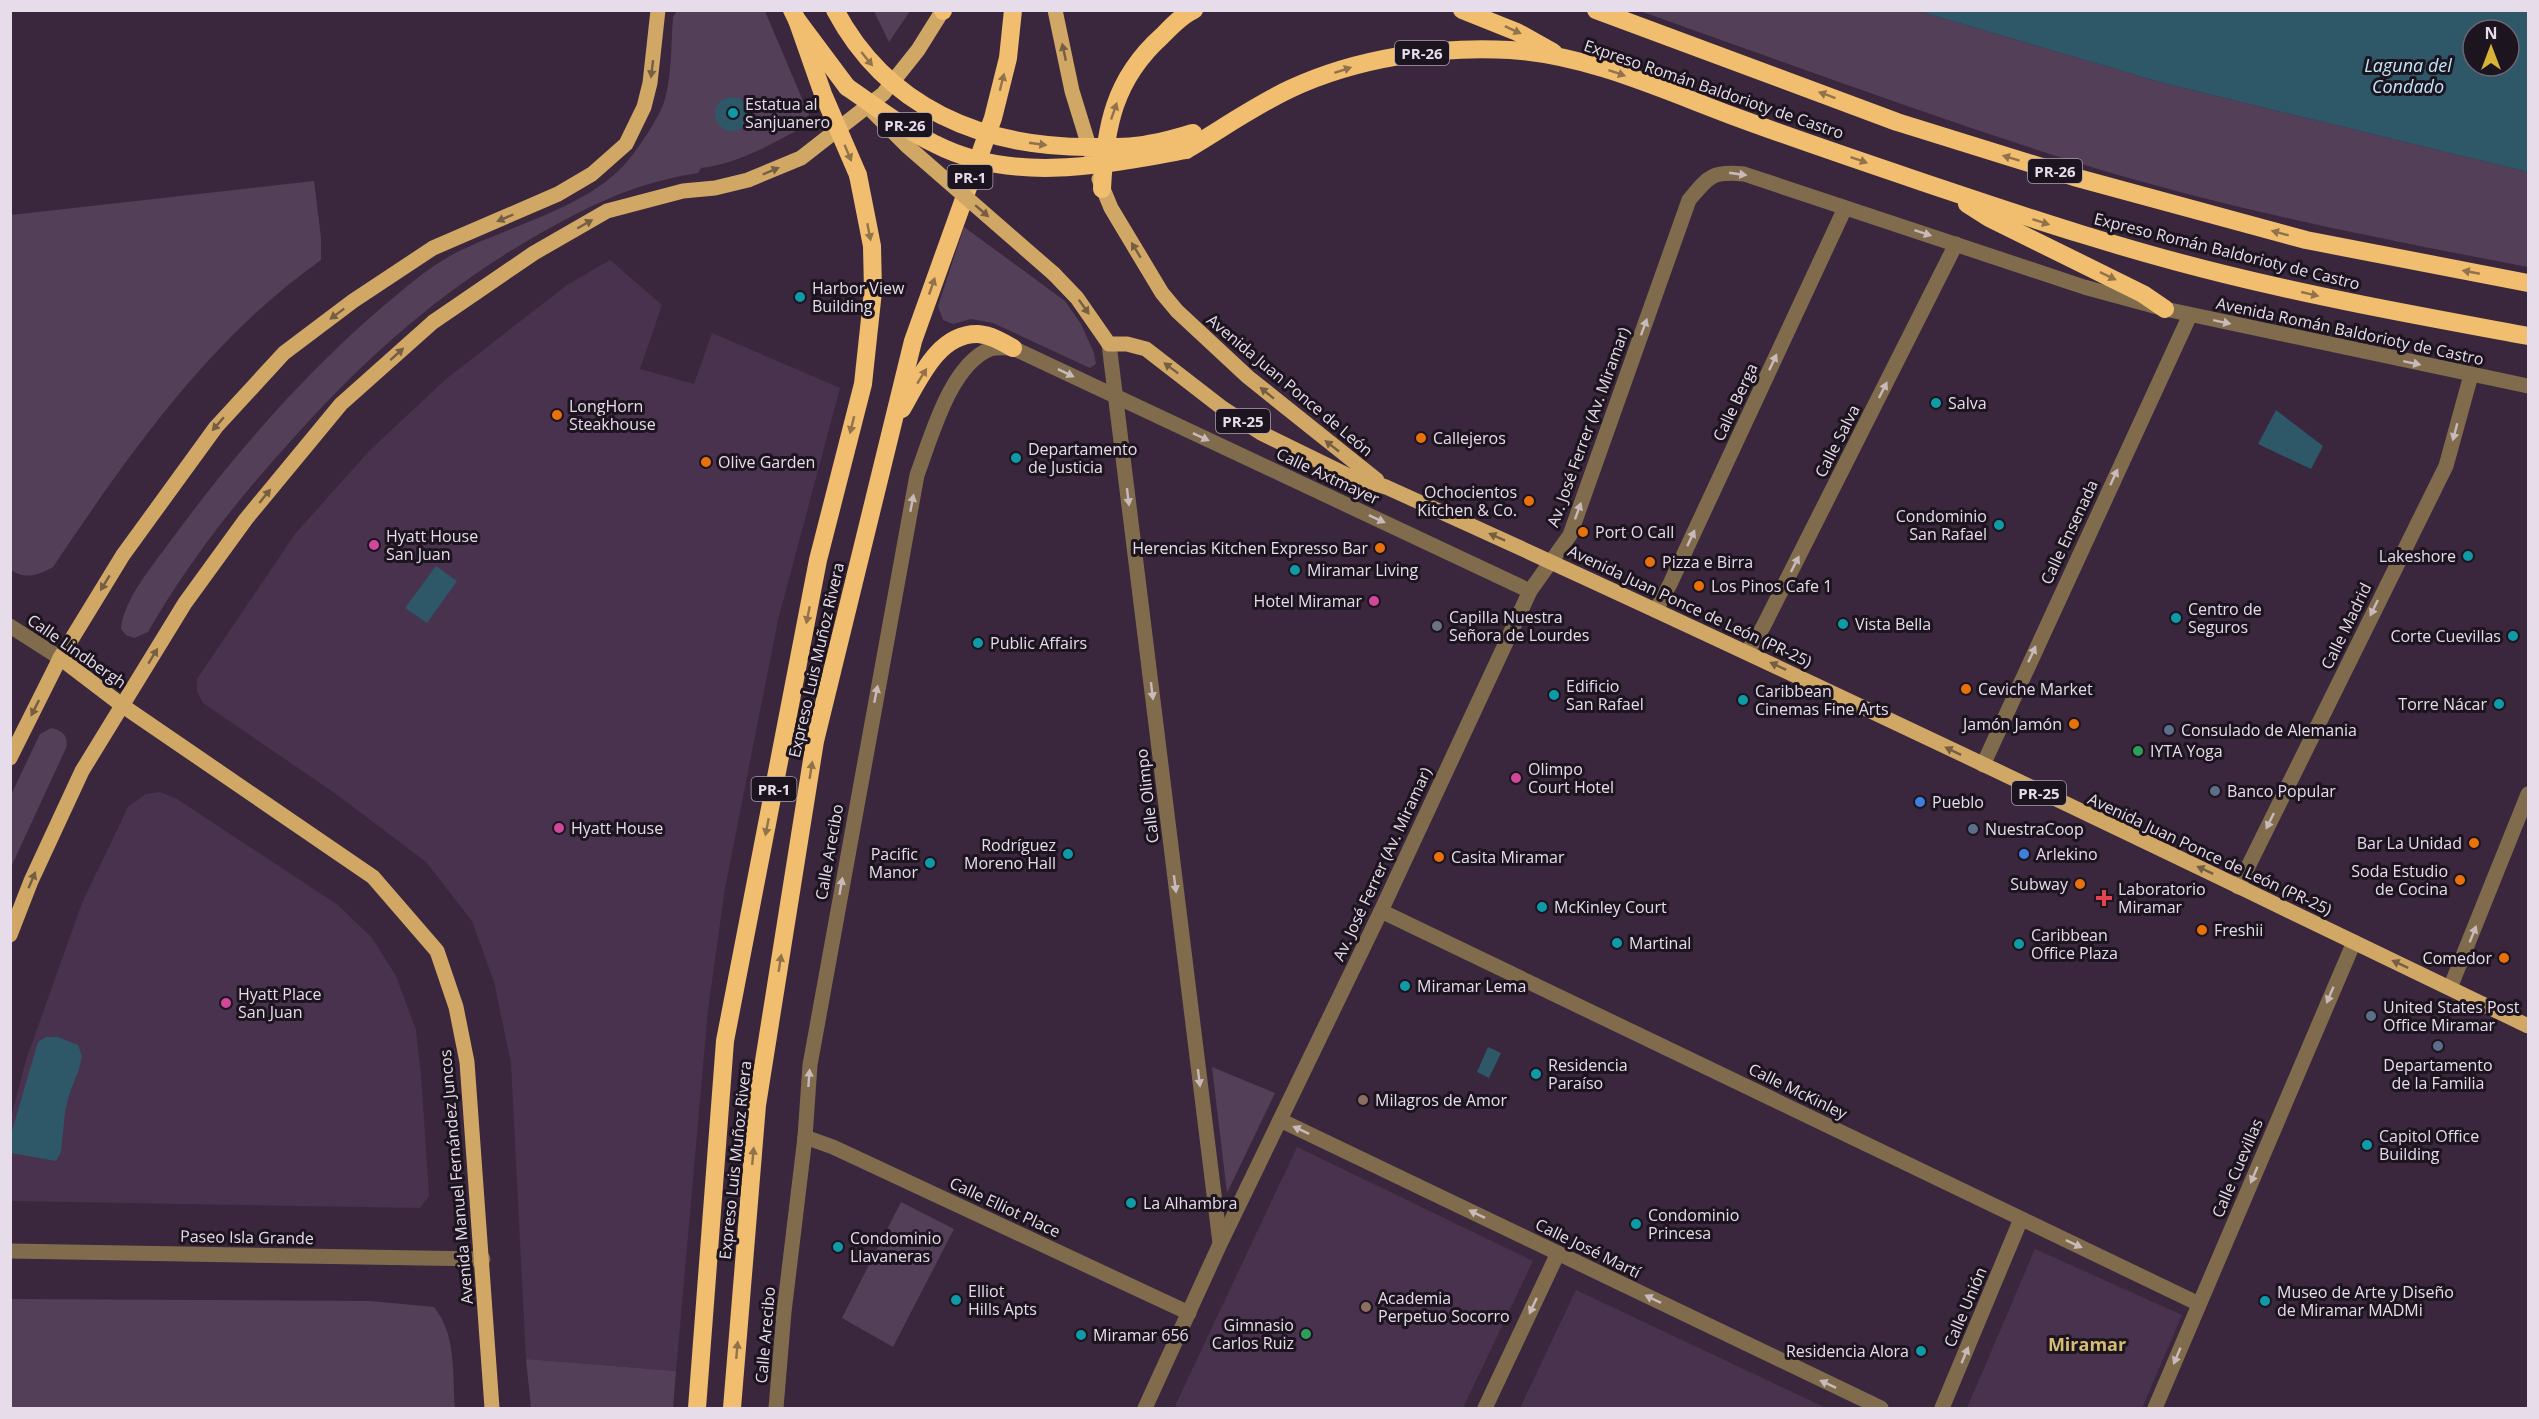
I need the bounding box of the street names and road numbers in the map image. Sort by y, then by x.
street label: Expreso Román Baldorioty de Castro [1581,34,1847,144]
road number: PR-26 [1395,41,1449,65]
road number: PR-26 [878,113,932,137]
road number: PR-26 [2028,159,2082,183]
road number: PR-1 [948,165,992,189]
street label: Expreso Román Baldorioty de Castro [2092,207,2362,295]
street label: Avenida Román Baldorioty de Castro [2214,292,2486,370]
street label: Avenida Juan Ponce de León [1202,309,1378,461]
street label: Av. José Ferrer (Av. Miramar) [1542,324,1635,530]
street label: Calle Berga [1707,359,1763,445]
street label: Calle Salva [1809,401,1865,481]
road number: PR-25 [1216,409,1270,433]
street label: Calle Axtmayer [1273,442,1384,510]
street label: Calle Ensenada [2035,476,2103,588]
street label: Avenida Juan Ponce de León (PR-25) [1564,540,1816,672]
street label: Expreso Luis Muñoz Rivera [783,560,849,760]
street label: Calle Madrid [2316,579,2376,673]
street label: Calle Lindbergh [23,609,131,693]
street label: Calle Olimpo [1130,748,1164,844]
street label: Av. José Ferrer (Av. Miramar) [1327,763,1437,964]
road number: PR-1 [752,777,796,801]
road number: PR-25 [2012,781,2066,805]
street label: Avenida Juan Ponce de León (PR-25) [2084,788,2336,920]
street label: Calle Arecibo [810,802,848,902]
street label: Avenida Manuel Fernández Juncos [434,1049,478,1305]
street label: Calle McKinley [1745,1058,1852,1125]
street label: Expreso Luis Muñoz Rivera [714,1060,756,1260]
street label: Calle Cuevillas [2206,1115,2268,1221]
street label: Calle Elliot Place [946,1172,1064,1242]
street label: Calle José Martí [1532,1213,1645,1283]
street label: Paseo Isla Grande [180,1225,314,1249]
street label: Calle Unión [1938,1264,1992,1350]
street label: Calle Arecibo [750,1286,780,1384]

